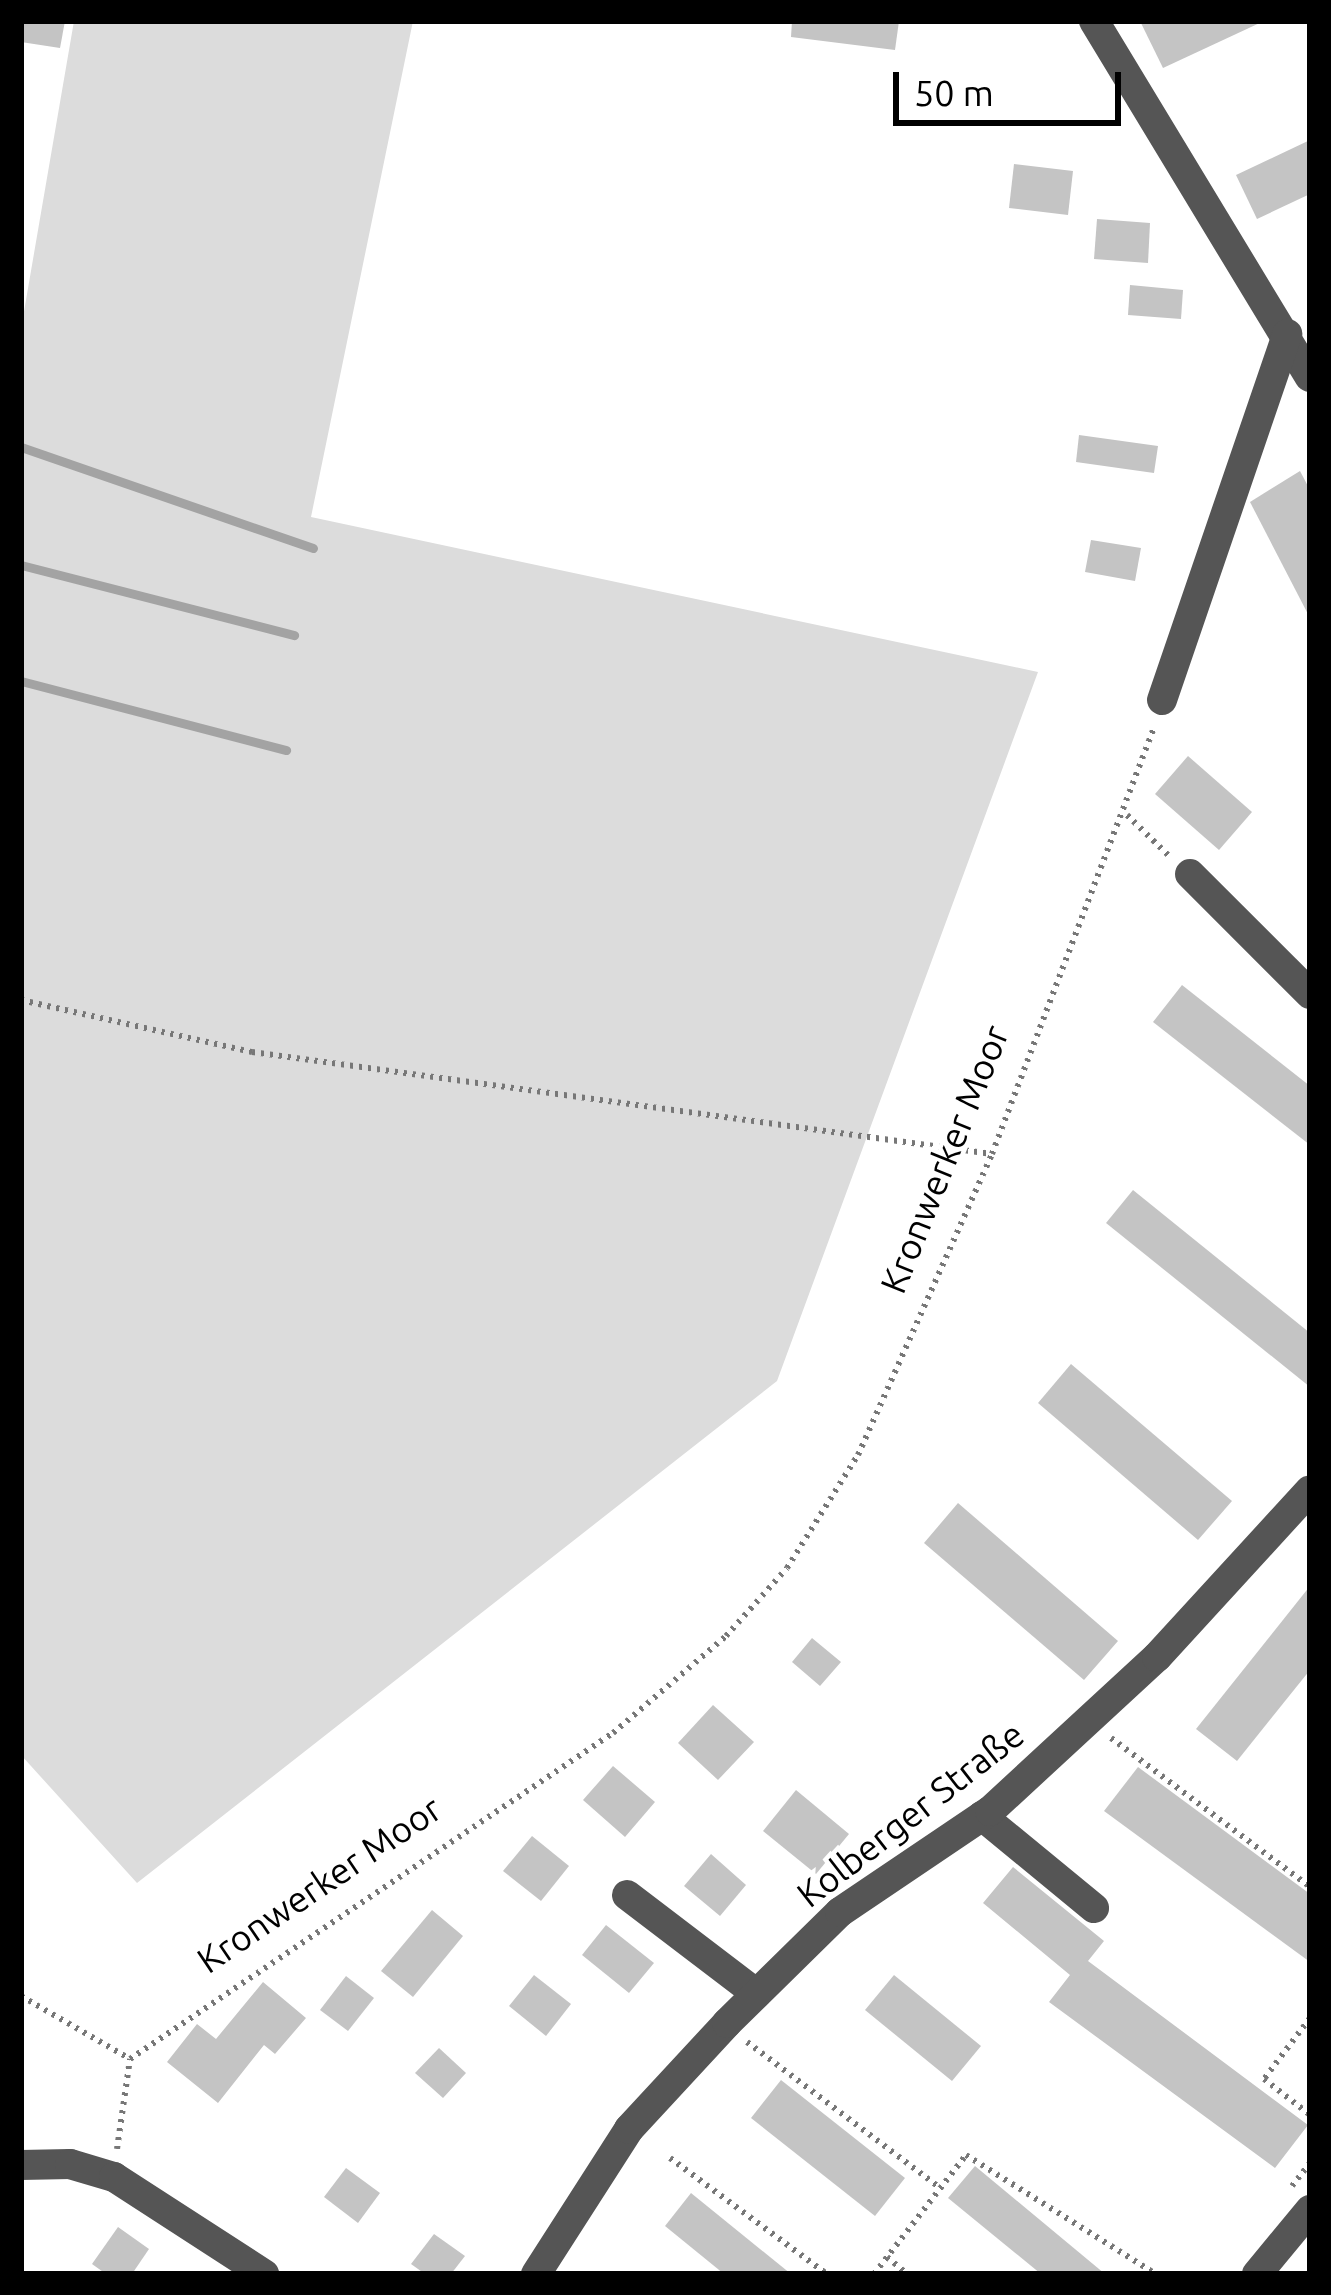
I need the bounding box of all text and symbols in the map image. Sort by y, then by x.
scale bar [899,48,1127,122]
text: 50 m [914,72,994,113]
street label: Kronwerker Moor [871,1019,1017,1299]
street label: Kolberger Straße [788,1712,1032,1916]
street label: Kronwerker Moor [189,1786,449,1982]

